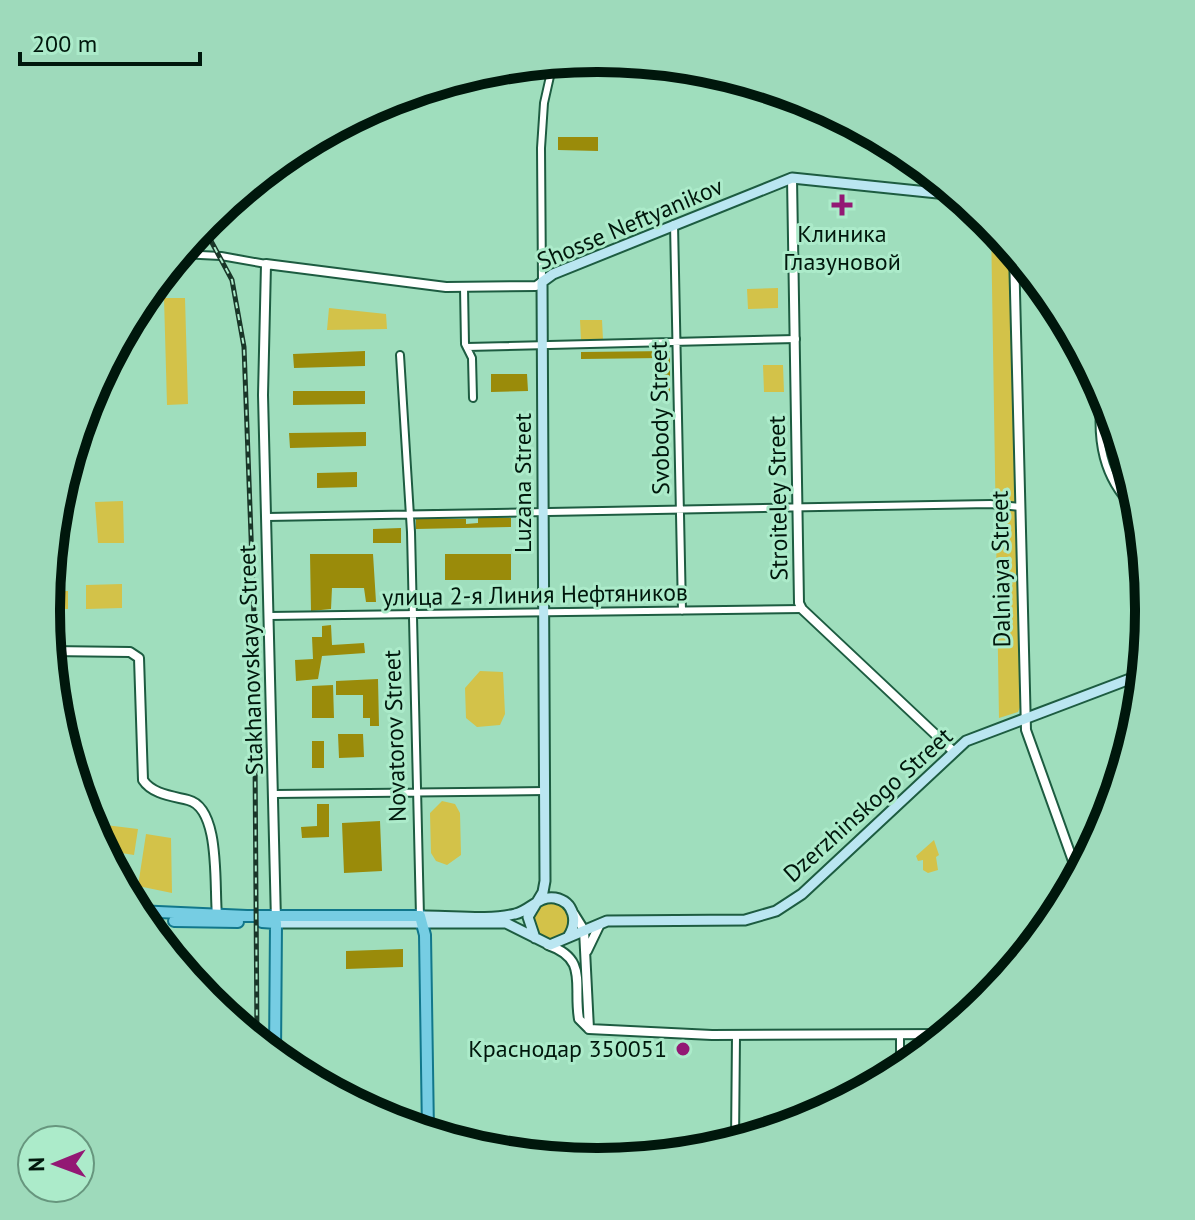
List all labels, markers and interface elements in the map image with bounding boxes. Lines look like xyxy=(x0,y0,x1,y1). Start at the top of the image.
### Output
scale bar xyxy=(20,16,200,66)
text: 200 m xyxy=(32,28,97,59)
street label: Shosse Neftyanikov xyxy=(532,170,728,277)
marker: Клиника Глазуновой xyxy=(831,194,853,216)
place label: Клиника Глазуновой xyxy=(783,218,901,277)
street label: Svobody Street xyxy=(643,341,676,495)
street label: Luzana Street xyxy=(507,413,538,553)
street label: Stroiteley Street xyxy=(761,415,794,581)
street label: Dalniaya Street xyxy=(984,490,1017,648)
street label: Stakhanovskaya Street xyxy=(231,544,270,776)
street label: улица 2-я Линия Нефтяников xyxy=(382,576,688,613)
street label: Novatorov Street xyxy=(376,649,413,823)
street label: Dzerzhinskogo Street xyxy=(777,721,959,889)
place label: Краснодар 350051 xyxy=(468,1033,667,1064)
marker: Краснодар 350051 xyxy=(674,1040,692,1058)
north arrow xyxy=(16,1124,96,1204)
text: N xyxy=(22,1157,50,1172)

